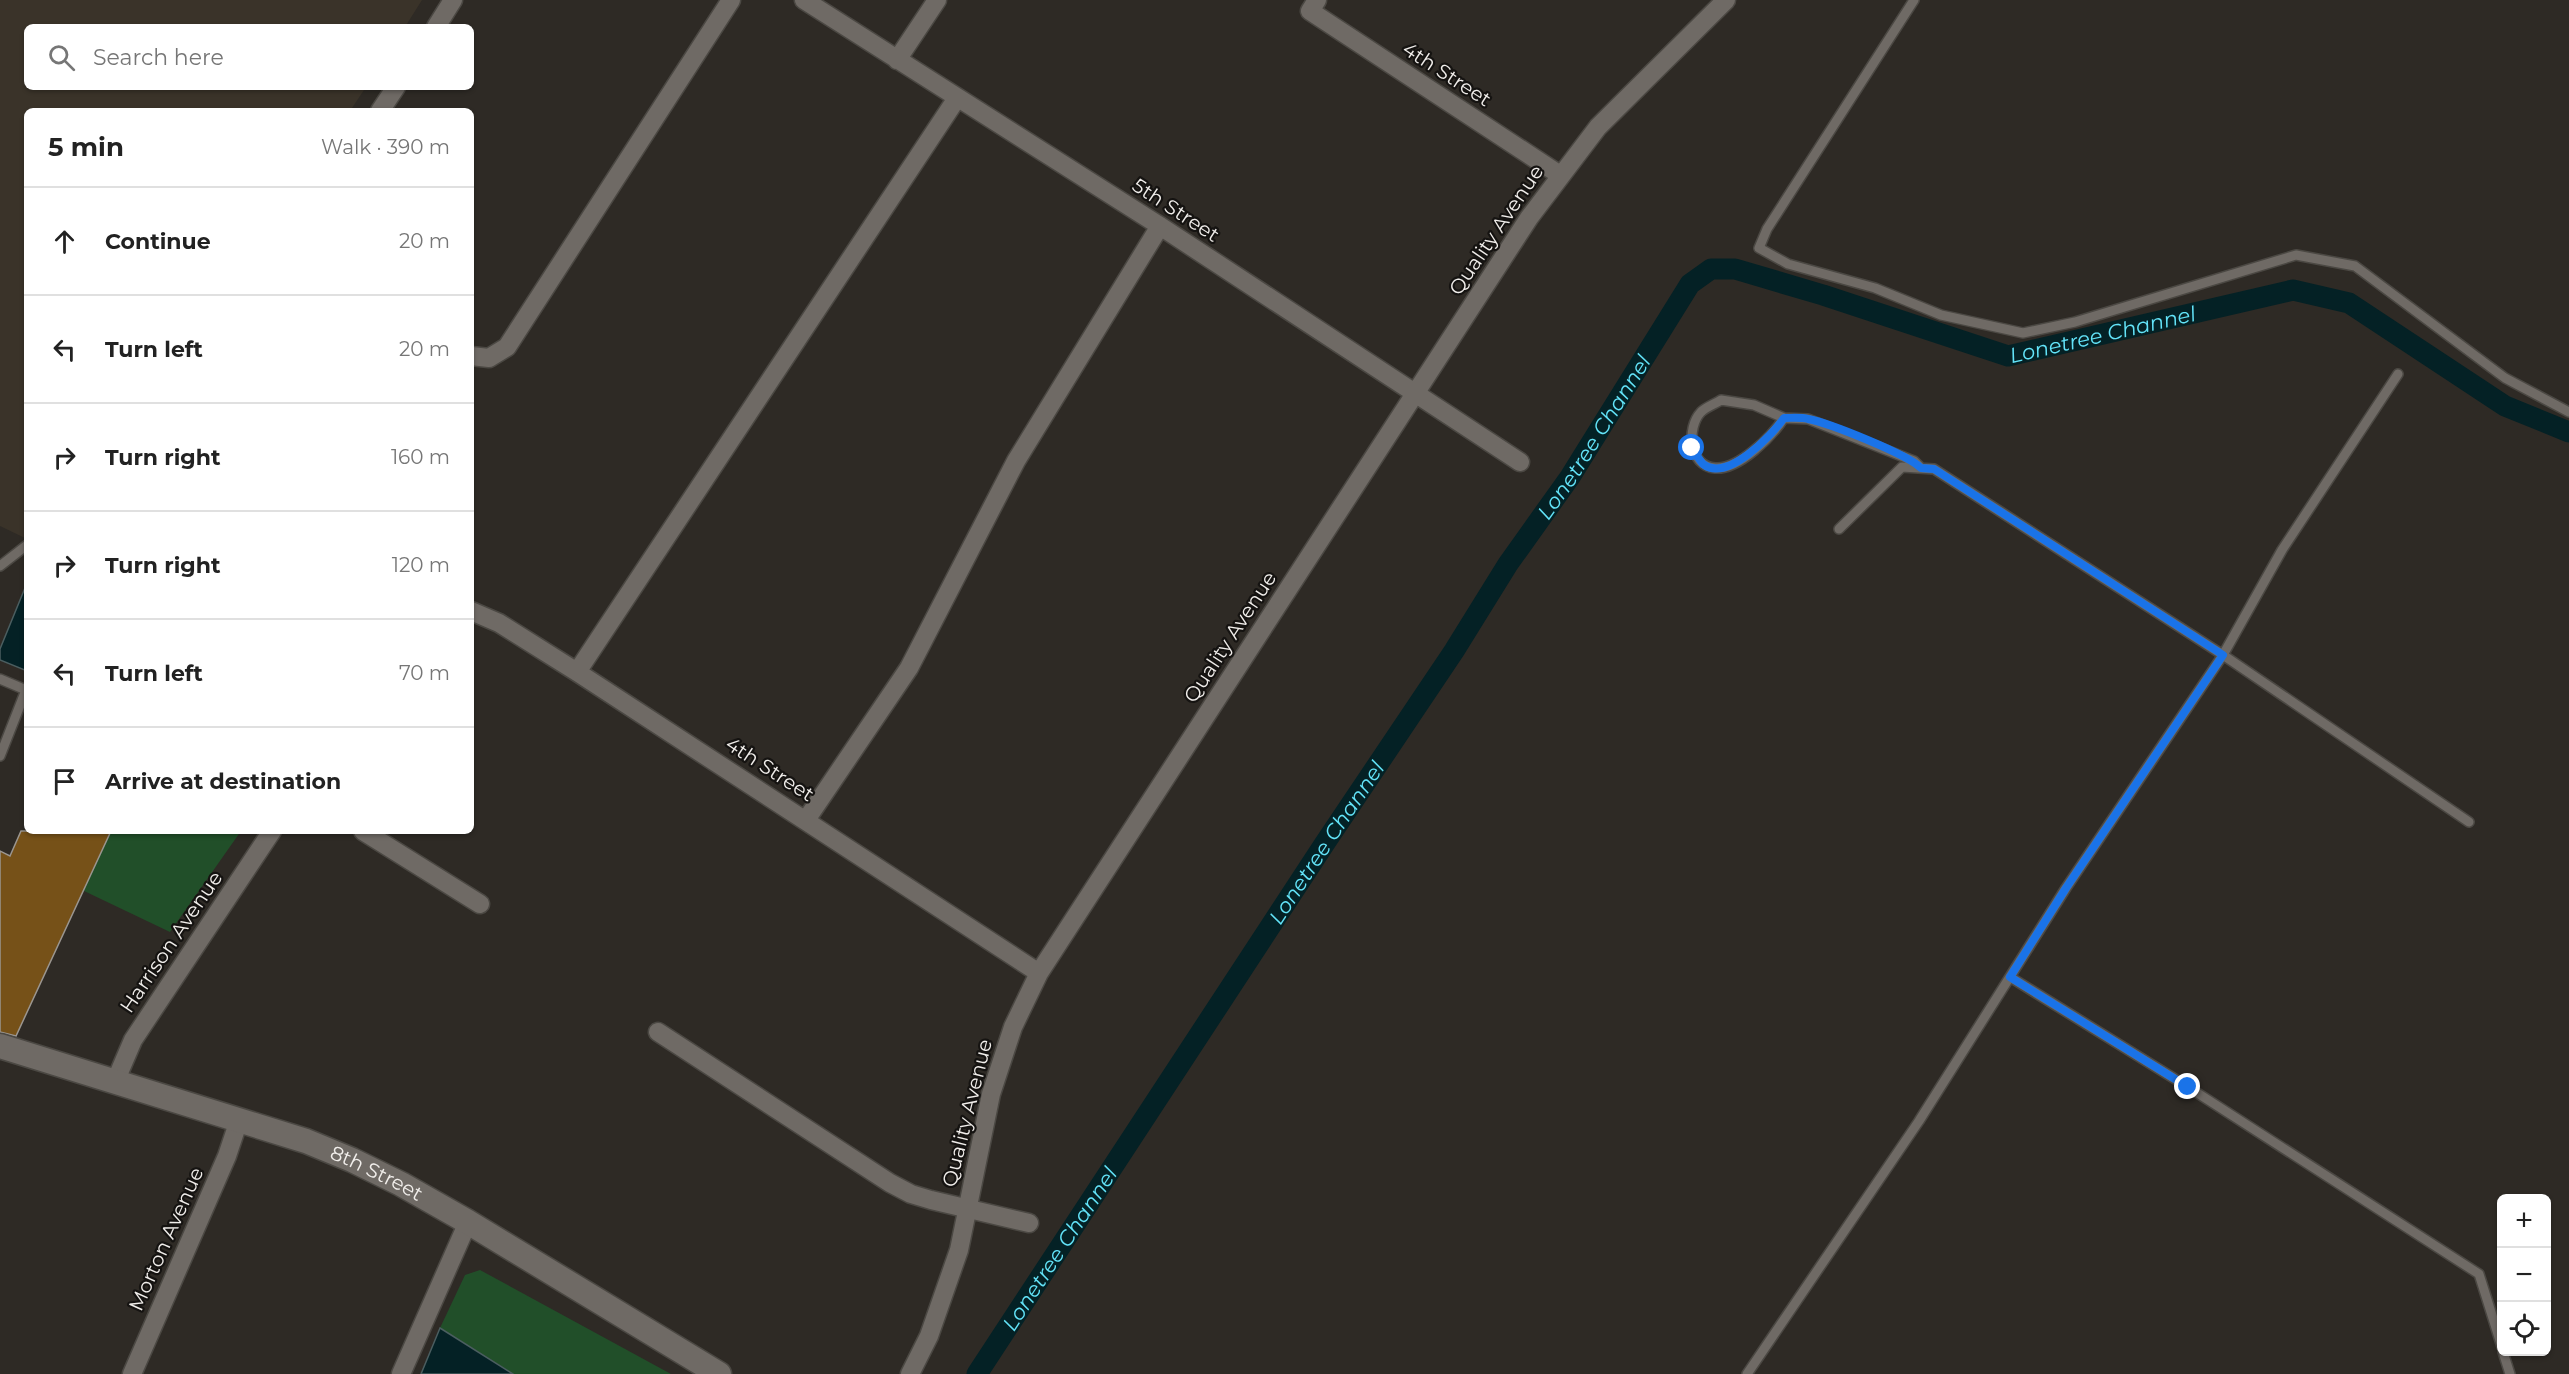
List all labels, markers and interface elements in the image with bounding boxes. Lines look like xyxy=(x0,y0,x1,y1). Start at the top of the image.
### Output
search box xyxy=(24,24,474,90)
street label: 4th Street xyxy=(1398,37,1496,111)
icon: search xyxy=(45,41,78,74)
text: Search here xyxy=(93,44,224,71)
text: 5 min xyxy=(48,131,124,163)
text: Walk · 390 m xyxy=(321,135,450,159)
street label: Quality Avenue xyxy=(1444,160,1548,300)
street label: 5th Street xyxy=(1128,173,1224,247)
icon: ahead xyxy=(48,225,81,258)
text: Continue xyxy=(105,228,211,255)
text: 20 m xyxy=(399,229,450,253)
water label: Lonetree Channel xyxy=(2007,300,2198,368)
icon: left xyxy=(48,333,81,366)
text: Turn left xyxy=(105,336,203,363)
text: 20 m xyxy=(399,337,450,361)
water label: Lonetree Channel xyxy=(1532,350,1656,524)
route start xyxy=(1678,434,1704,460)
icon: right xyxy=(48,441,81,474)
text: Turn right xyxy=(105,444,220,471)
text: 160 m xyxy=(391,445,450,469)
icon: right xyxy=(48,549,81,582)
text: Turn right xyxy=(105,552,220,579)
text: 120 m xyxy=(392,553,450,577)
street label: Quality Avenue xyxy=(1179,567,1281,707)
icon: left xyxy=(48,657,81,690)
text: Turn left xyxy=(105,660,203,687)
text: 70 m xyxy=(399,661,450,685)
street label: 4th Street xyxy=(721,732,819,806)
water label: Lonetree Channel xyxy=(1263,756,1389,928)
icon: arrive xyxy=(48,765,81,798)
text: Arrive at destination xyxy=(105,768,341,795)
street label: Harrison Avenue xyxy=(115,867,227,1017)
street label: Quality Avenue xyxy=(937,1037,997,1189)
route end xyxy=(2174,1073,2200,1099)
street label: 8th Street xyxy=(327,1140,427,1206)
water label: Lonetree Channel xyxy=(997,1162,1122,1335)
street label: Morton Avenue xyxy=(124,1164,208,1314)
map controls xyxy=(2497,1194,2551,1356)
button: + xyxy=(2497,1194,2551,1248)
button: − xyxy=(2497,1248,2551,1302)
button: locate xyxy=(2497,1302,2551,1356)

